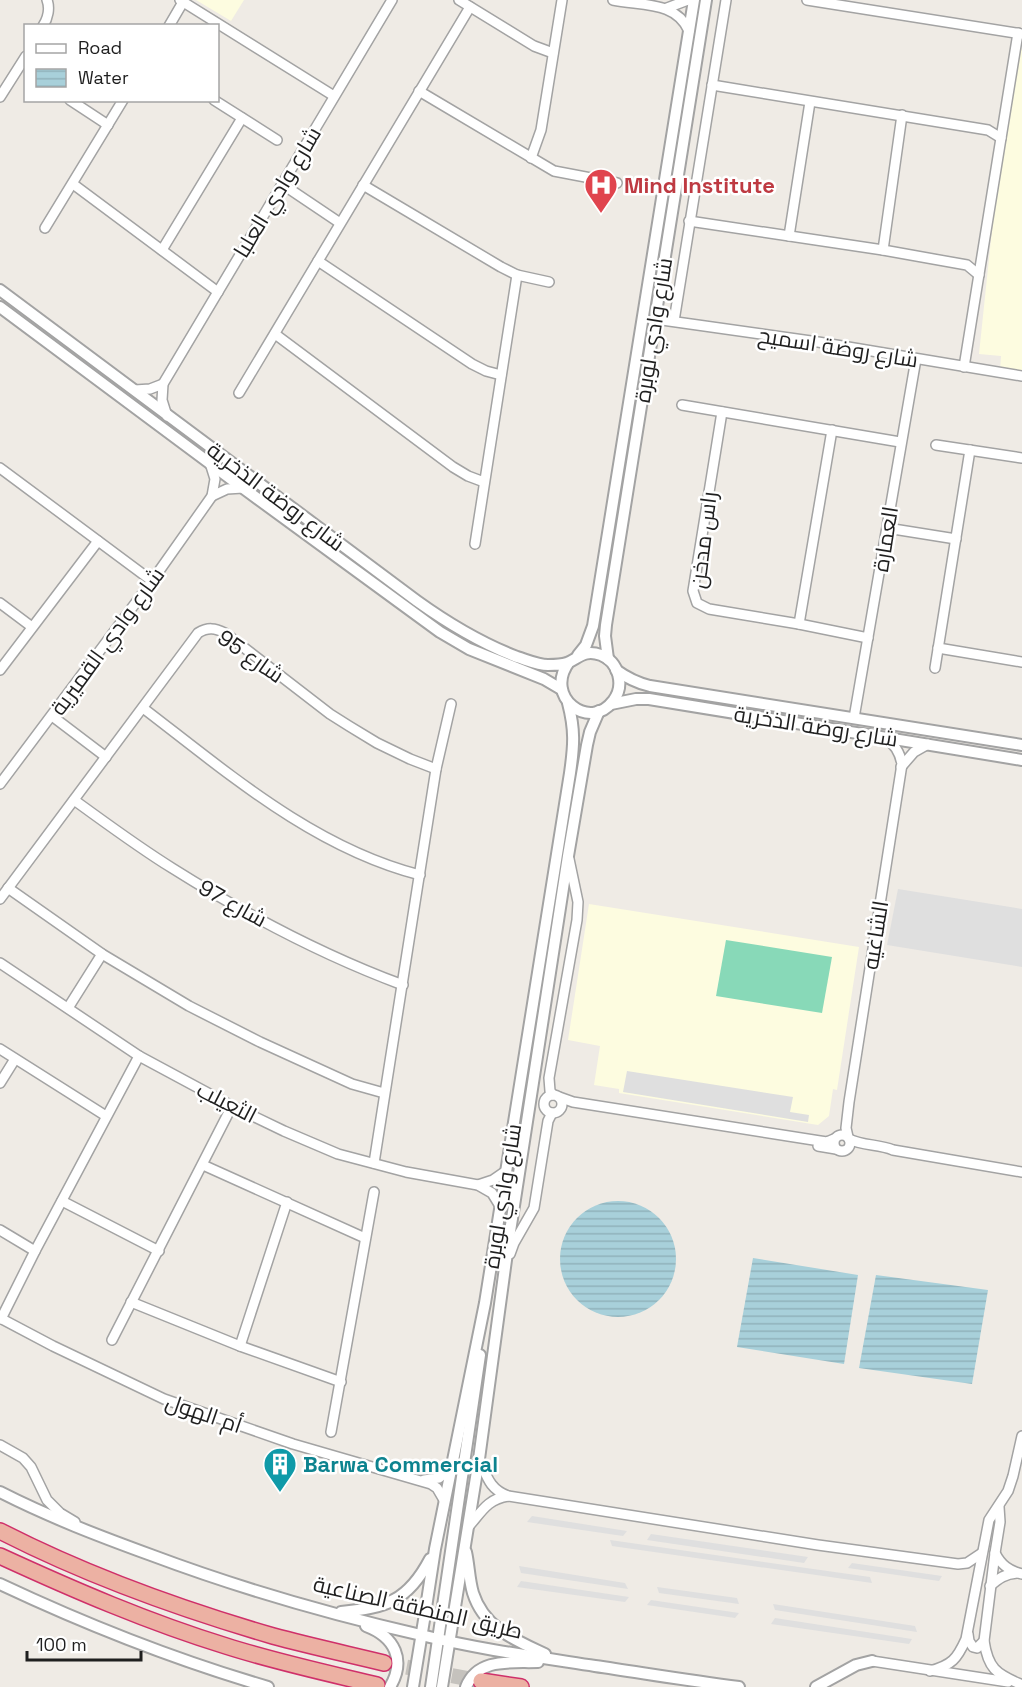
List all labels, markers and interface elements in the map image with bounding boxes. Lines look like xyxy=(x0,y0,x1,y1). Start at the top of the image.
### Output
legend xyxy=(24,24,219,102)
text: Road xyxy=(78,36,122,59)
text: Water xyxy=(78,66,129,89)
street label: شارع وادي العلبا xyxy=(227,121,330,264)
hospital icon: Mind Institute xyxy=(583,167,619,214)
place label: Mind Institute xyxy=(624,171,775,199)
street label: شارع وادي لوبرة xyxy=(628,256,681,405)
street label: شارع روضة اسميح xyxy=(756,321,920,374)
street label: شارع روضة الذخرية xyxy=(201,435,350,558)
street label: راس مدخن xyxy=(683,490,723,590)
street label: العمارة xyxy=(866,504,904,574)
street label: شارع وادي القميرية xyxy=(44,561,173,722)
street label: شارع 95 xyxy=(212,623,290,690)
street label: شارع روضة الذخرية xyxy=(732,699,900,754)
street label: شارع 97 xyxy=(193,873,272,934)
street label: الشاغيه xyxy=(856,898,894,972)
street label: الثعيلب xyxy=(192,1075,262,1129)
street label: شارع وادي لوبرة xyxy=(477,1122,530,1271)
street label: أم الهول xyxy=(161,1387,246,1441)
building icon: Barwa Commercial xyxy=(262,1446,298,1493)
place label: Barwa Commercial xyxy=(303,1450,498,1478)
street label: طريق المنطقة الصناعية xyxy=(311,1569,525,1645)
scale bar xyxy=(27,1624,141,1662)
text: 100 m xyxy=(36,1633,87,1656)

